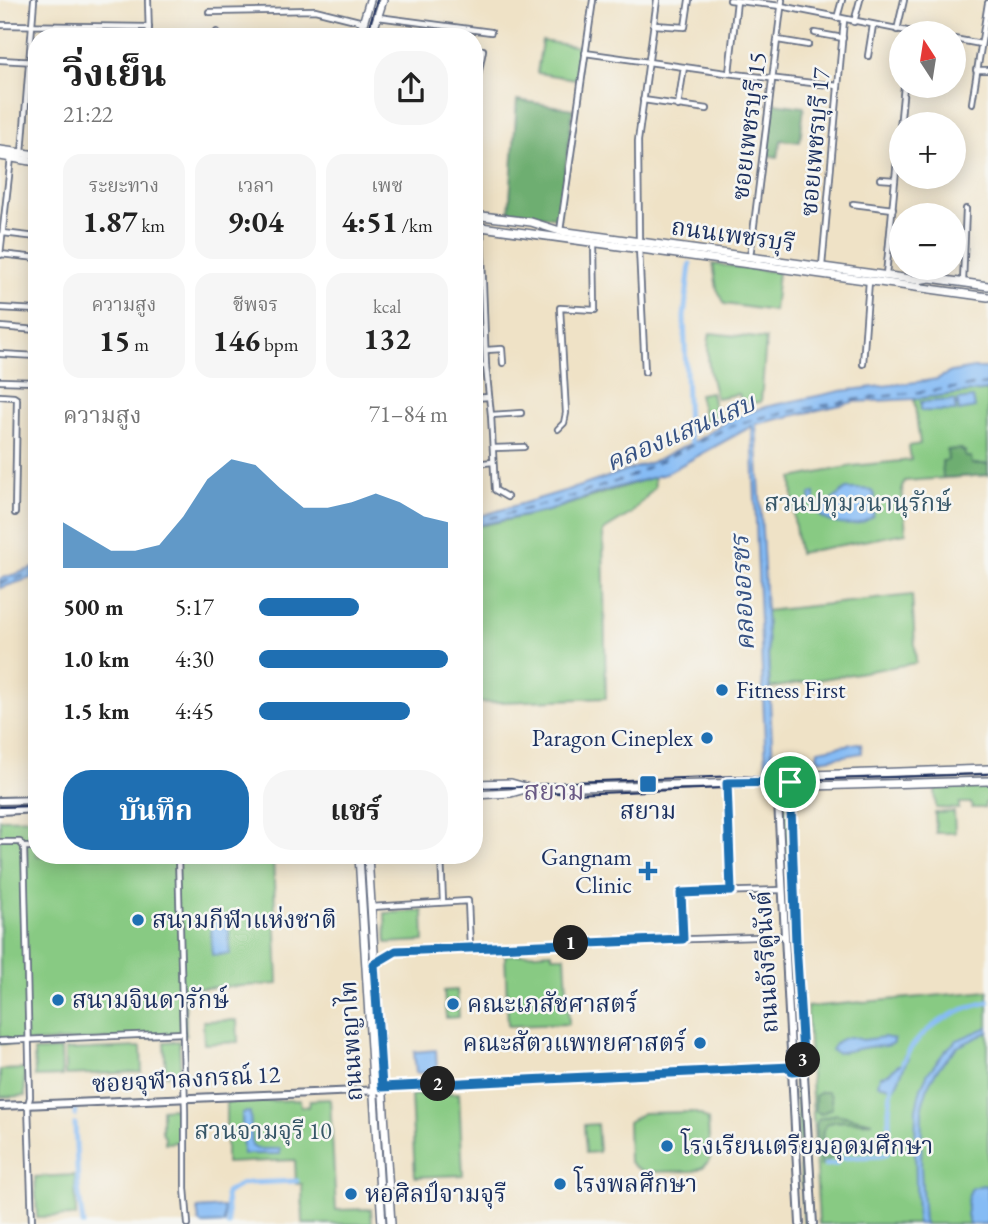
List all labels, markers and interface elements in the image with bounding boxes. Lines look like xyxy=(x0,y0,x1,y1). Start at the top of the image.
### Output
north arrow xyxy=(889,21,966,98)
map controls xyxy=(889,21,966,280)
text: วิ่งเย็น xyxy=(63,48,167,97)
street label: ซอยเพชรบุรี 15 xyxy=(724,50,773,202)
button: share xyxy=(374,51,448,125)
street label: ซอยเพชรบุรี 17 xyxy=(793,66,836,218)
text: 21:22 xyxy=(63,99,113,129)
button: + xyxy=(889,112,966,189)
text: ระยะทาง xyxy=(89,173,159,198)
text: เวลา xyxy=(237,173,274,198)
text: เพซ xyxy=(371,173,403,198)
text: 1.87 xyxy=(83,202,138,241)
text: 9:04 xyxy=(227,202,284,241)
text: 4:51 xyxy=(342,202,398,241)
button: − xyxy=(889,203,966,280)
street label: ถนนเพชรบุรี xyxy=(669,210,797,259)
text: km xyxy=(138,213,165,238)
text: /km xyxy=(398,213,433,238)
text: ความสูง xyxy=(91,292,156,317)
text: ชีพจร xyxy=(233,292,278,317)
text: kcal xyxy=(373,294,401,319)
text: 132 xyxy=(363,319,411,358)
text: 15 xyxy=(99,321,130,360)
text: 146 xyxy=(213,321,260,360)
text: m xyxy=(130,332,149,357)
text: bpm xyxy=(260,332,298,357)
water label: คลองแสนแสบ xyxy=(600,385,762,479)
text: 71–84 m xyxy=(369,399,448,429)
text: ความสูง xyxy=(63,400,141,430)
park label: สวนปทุมวนานุรักษ์ xyxy=(764,487,952,518)
water label: คลองอรชร xyxy=(722,531,762,652)
text: 500 m xyxy=(63,592,124,622)
text: 5:17 xyxy=(175,592,214,622)
text: 1.0 km xyxy=(63,644,130,674)
text: 4:30 xyxy=(175,644,214,674)
place label: Fitness First xyxy=(736,674,846,705)
marker: Fitness First xyxy=(714,682,730,698)
text: 1.5 km xyxy=(63,696,130,726)
text: 4:45 xyxy=(175,696,214,726)
place label: Paragon Cineplex xyxy=(532,722,694,753)
marker: Paragon Cineplex xyxy=(699,730,715,746)
pin xyxy=(760,752,820,812)
icon: arrive xyxy=(771,763,809,801)
button: บันทึก xyxy=(63,770,249,850)
button: แชร์ xyxy=(263,770,448,850)
district label: สยาม xyxy=(523,774,585,808)
marker: สยาม xyxy=(638,774,658,794)
place label: สยาม xyxy=(620,795,676,826)
place label: Gangnam Clinic xyxy=(541,841,632,900)
marker: Gangnam Clinic xyxy=(638,861,658,881)
street label: ถนนอังรีดูนังต์ xyxy=(746,890,785,1034)
place label: สนามกีฬาแห่งชาติ xyxy=(152,904,337,935)
marker: สนามกีฬาแห่งชาติ xyxy=(130,912,146,928)
pin: 1 xyxy=(554,926,588,960)
text: 1 xyxy=(565,930,576,955)
street label: ถนนพญาไท xyxy=(330,980,369,1102)
place label: สนามจินดารักษ์ xyxy=(72,984,229,1015)
place label: คณะเภสัชศาสตร์ xyxy=(467,988,638,1019)
marker: สนามจินดารักษ์ xyxy=(50,992,66,1008)
marker: คณะเภสัชศาสตร์ xyxy=(445,996,461,1012)
place label: คณะสัตวแพทยศาสตร์ xyxy=(462,1027,686,1058)
marker: คณะสัตวแพทยศาสตร์ xyxy=(692,1035,708,1051)
pin: 3 xyxy=(786,1042,820,1078)
text: 3 xyxy=(797,1047,808,1072)
street label: ซอยจุฬาลงกรณ์ 12 xyxy=(91,1058,281,1099)
pin: 2 xyxy=(420,1066,456,1102)
text: 2 xyxy=(432,1071,443,1096)
park label: สวนจามจุรี 10 xyxy=(194,1115,332,1146)
place label: โรงเรียนเตรียมอุดมศึกษา xyxy=(680,1128,933,1161)
marker: โรงเรียนเตรียมอุดมศึกษา xyxy=(659,1138,675,1154)
place label: โรงพลศึกษา xyxy=(573,1166,697,1199)
marker: โรงพลศึกษา xyxy=(552,1176,568,1192)
place label: หอศิลป์จามจุรี xyxy=(365,1178,506,1209)
marker: หอศิลป์จามจุรี xyxy=(343,1186,359,1202)

